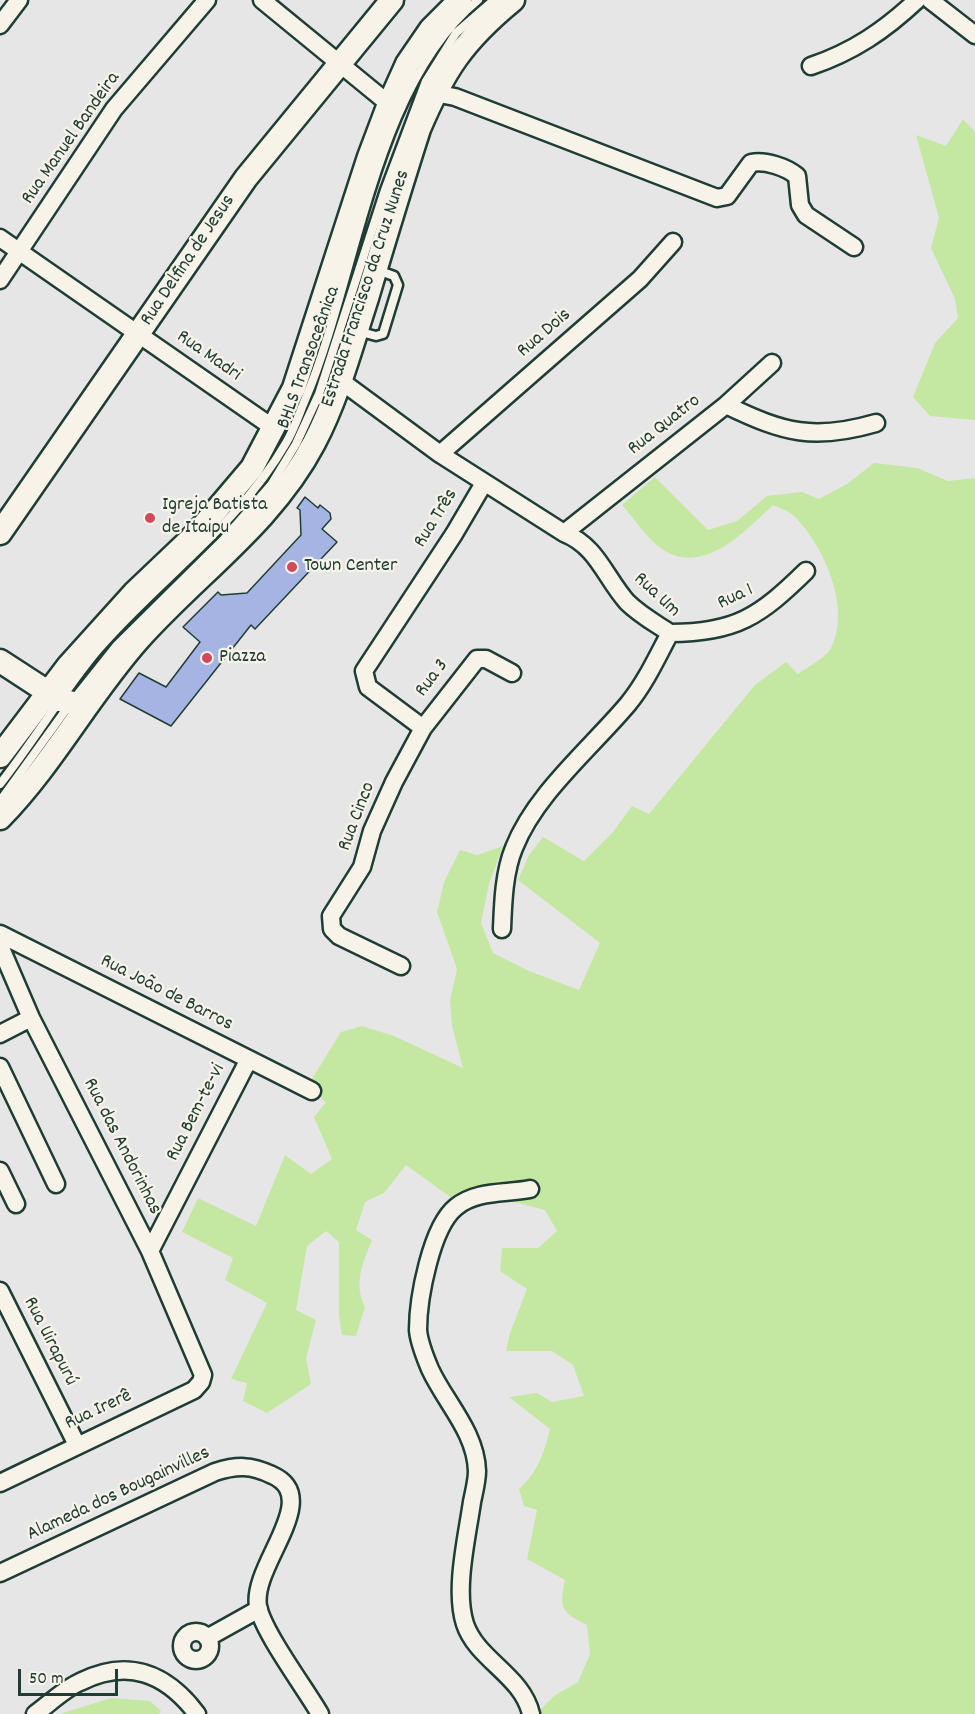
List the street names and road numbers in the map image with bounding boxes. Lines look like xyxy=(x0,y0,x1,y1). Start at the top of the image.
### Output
street label: Rua Manuel Bandeira xyxy=(17,68,127,210)
street label: Estrada Francisco da Cruz Nunes xyxy=(317,167,417,411)
street label: Rua Delfina de Jesus xyxy=(136,191,242,331)
street label: BHLS Transoceânica xyxy=(273,284,347,432)
street label: Rua Dois xyxy=(513,304,577,364)
street label: Rua Madri xyxy=(171,326,245,388)
street label: Rua Quatro xyxy=(624,390,706,462)
street label: Rua Três xyxy=(410,485,464,553)
street label: Rua Um xyxy=(627,568,685,624)
street label: Rua 1 xyxy=(714,579,758,617)
street label: Rua 3 xyxy=(411,655,455,703)
street label: Rua Cinco xyxy=(334,779,382,855)
street label: Rua João de Barros xyxy=(96,950,236,1038)
street label: Rua Bem-te-vi xyxy=(162,1060,232,1166)
street label: Rua das Andorinhas xyxy=(76,1075,166,1219)
street label: Rua Uirapurú xyxy=(16,1294,82,1390)
street label: Rua Irerê xyxy=(62,1385,136,1437)
street label: Alameda dos Bougainvilles xyxy=(24,1442,214,1548)

